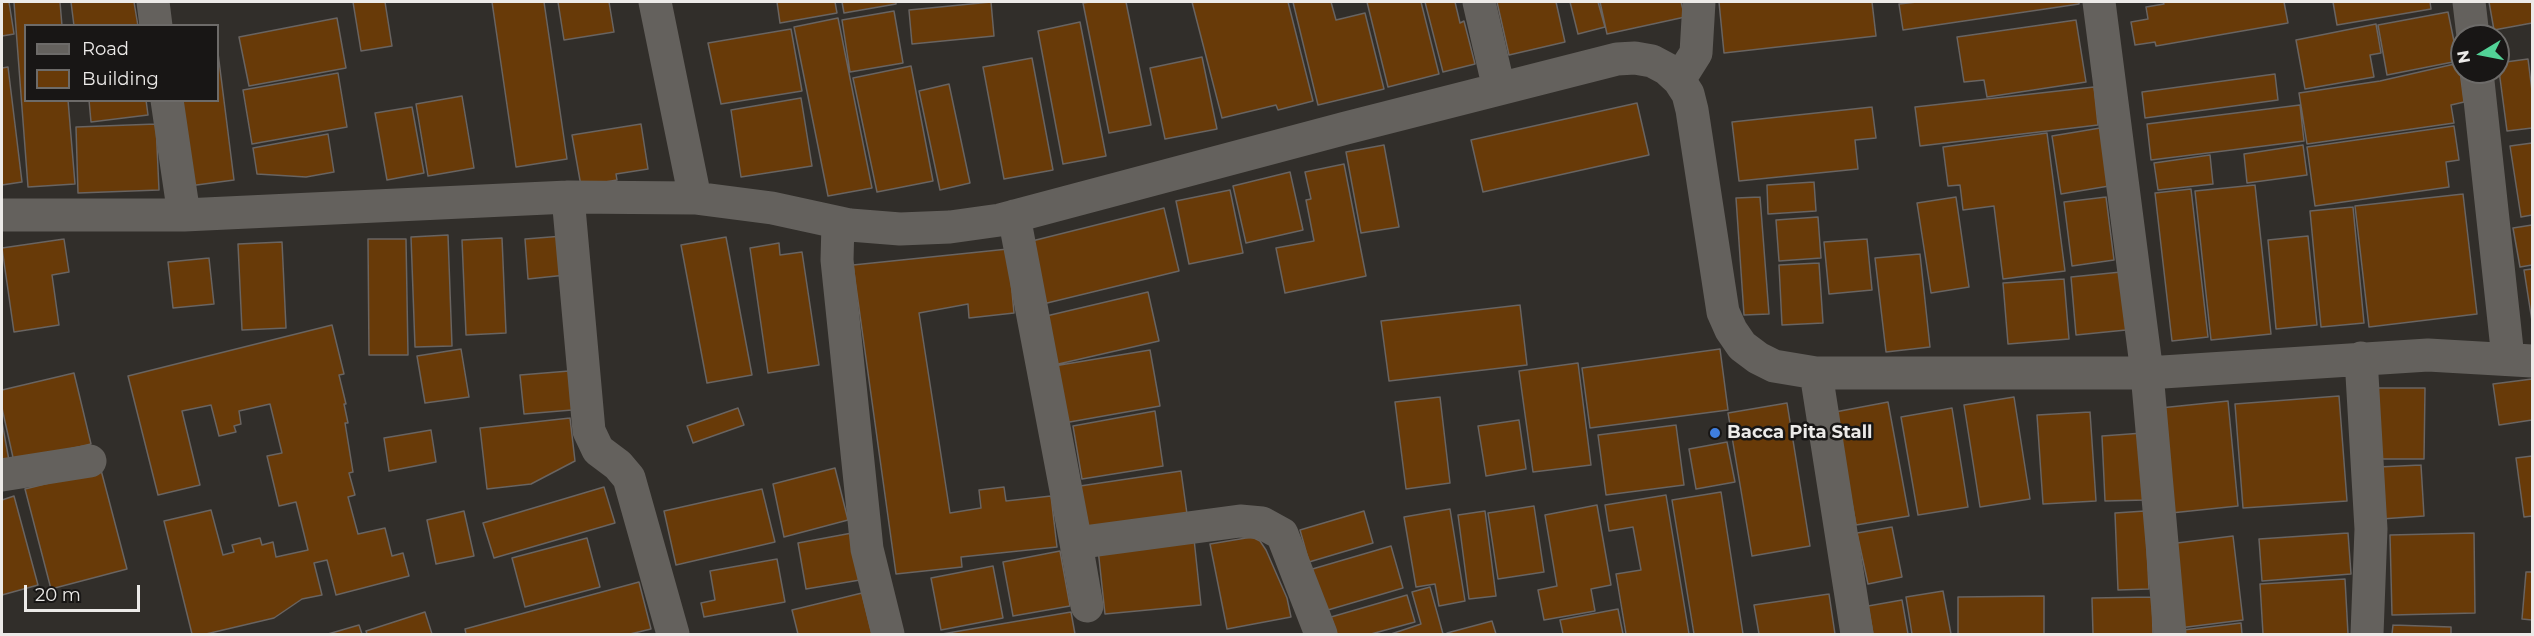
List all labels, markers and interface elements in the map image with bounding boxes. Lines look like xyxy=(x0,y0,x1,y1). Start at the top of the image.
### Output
legend xyxy=(24,24,219,102)
north arrow xyxy=(2450,24,2510,84)
text: Road xyxy=(82,38,129,60)
text: N xyxy=(2453,49,2474,65)
text: Building xyxy=(82,68,159,90)
place label: Bacca Pita Stall xyxy=(1727,422,1873,444)
marker: Bacca Pita Stall xyxy=(1708,426,1722,440)
scale bar xyxy=(27,573,142,611)
text: 20 m xyxy=(35,584,81,606)

